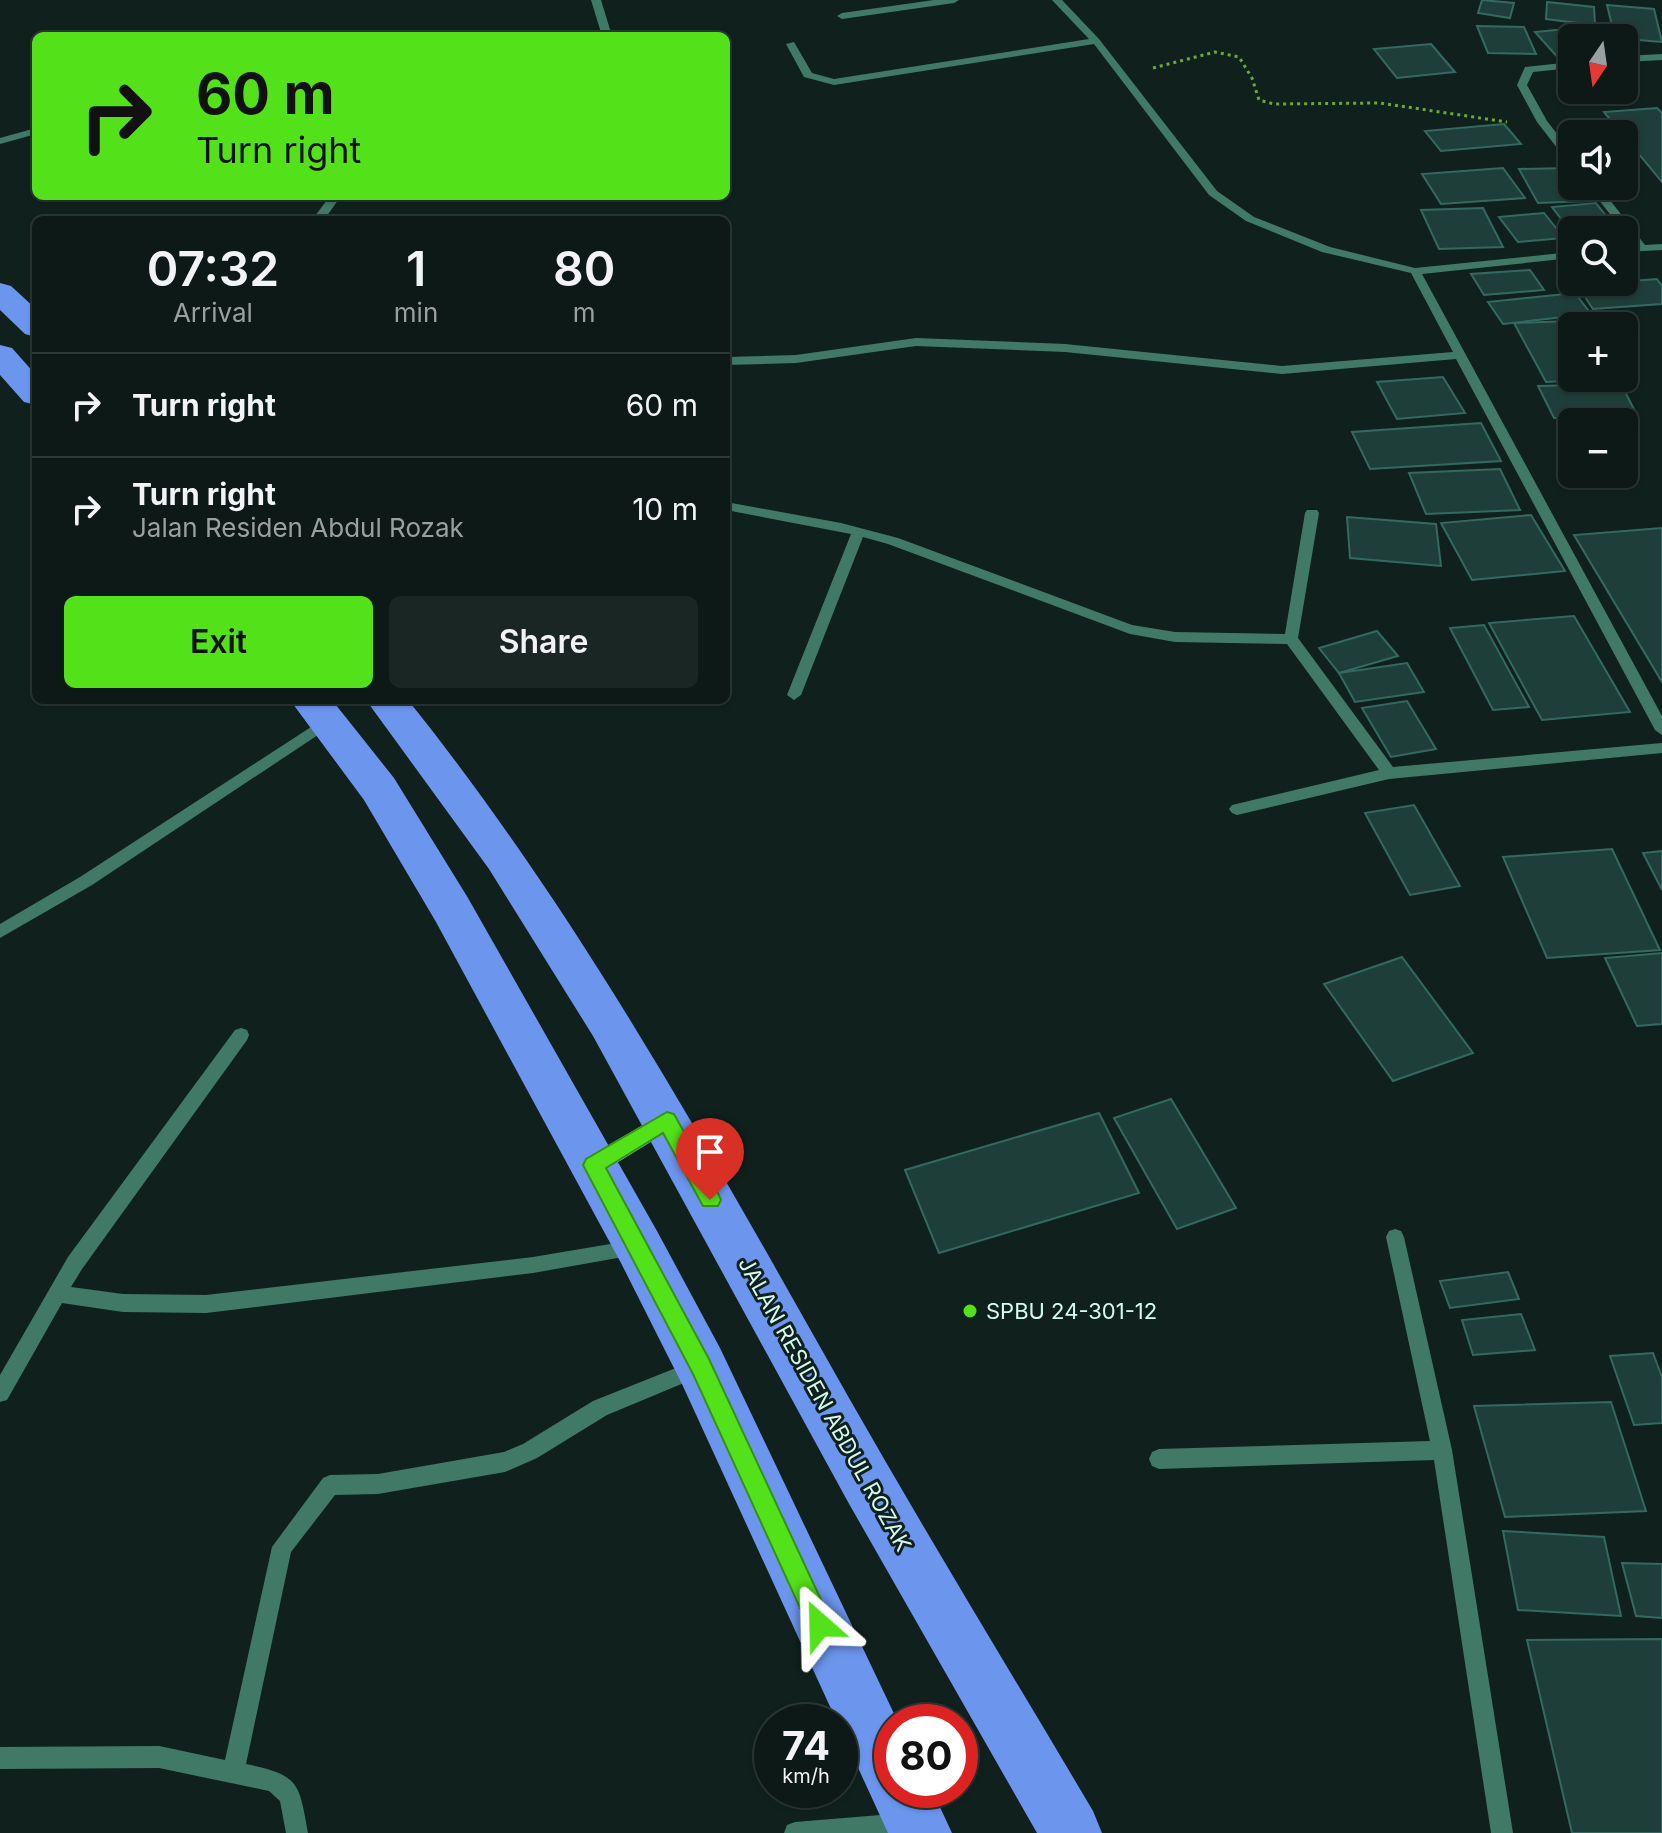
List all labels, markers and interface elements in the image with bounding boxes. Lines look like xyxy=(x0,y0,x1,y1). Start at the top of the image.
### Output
north arrow xyxy=(1558,24,1638,104)
map controls xyxy=(1558,24,1638,488)
text: 60 m xyxy=(196,60,335,128)
icon: right xyxy=(64,64,168,168)
button: sound xyxy=(1558,120,1638,200)
text: Turn right xyxy=(196,128,361,172)
button: search xyxy=(1558,216,1638,296)
text: 07:32 xyxy=(147,239,279,298)
text: 1 xyxy=(406,239,426,298)
text: 80 xyxy=(553,239,615,298)
text: Arrival xyxy=(173,297,253,328)
text: min xyxy=(394,297,438,328)
text: m xyxy=(573,297,596,328)
button: + xyxy=(1558,312,1638,392)
icon: right xyxy=(64,383,108,427)
text: Turn right xyxy=(132,387,276,423)
text: 60 m xyxy=(626,387,698,423)
button: − xyxy=(1558,408,1638,488)
text: Turn right xyxy=(132,476,276,512)
icon: right xyxy=(64,487,108,531)
text: 10 m xyxy=(632,491,698,527)
text: Jalan Residen Abdul Rozak xyxy=(132,512,464,543)
button: Exit xyxy=(64,596,373,688)
button: Share xyxy=(389,596,698,688)
pin xyxy=(676,1118,744,1200)
icon: arrive xyxy=(688,1130,732,1174)
street label: JALAN RESIDEN ABDUL ROZAK xyxy=(733,1252,917,1556)
place label: SPBU 24-301-12 xyxy=(986,1298,1157,1324)
marker: SPBU 24-301-12 xyxy=(961,1302,979,1320)
position arrow xyxy=(778,1583,862,1667)
speed limit sign: 80 xyxy=(874,1704,978,1808)
text: 74 xyxy=(782,1721,830,1770)
text: km/h xyxy=(782,1764,830,1788)

